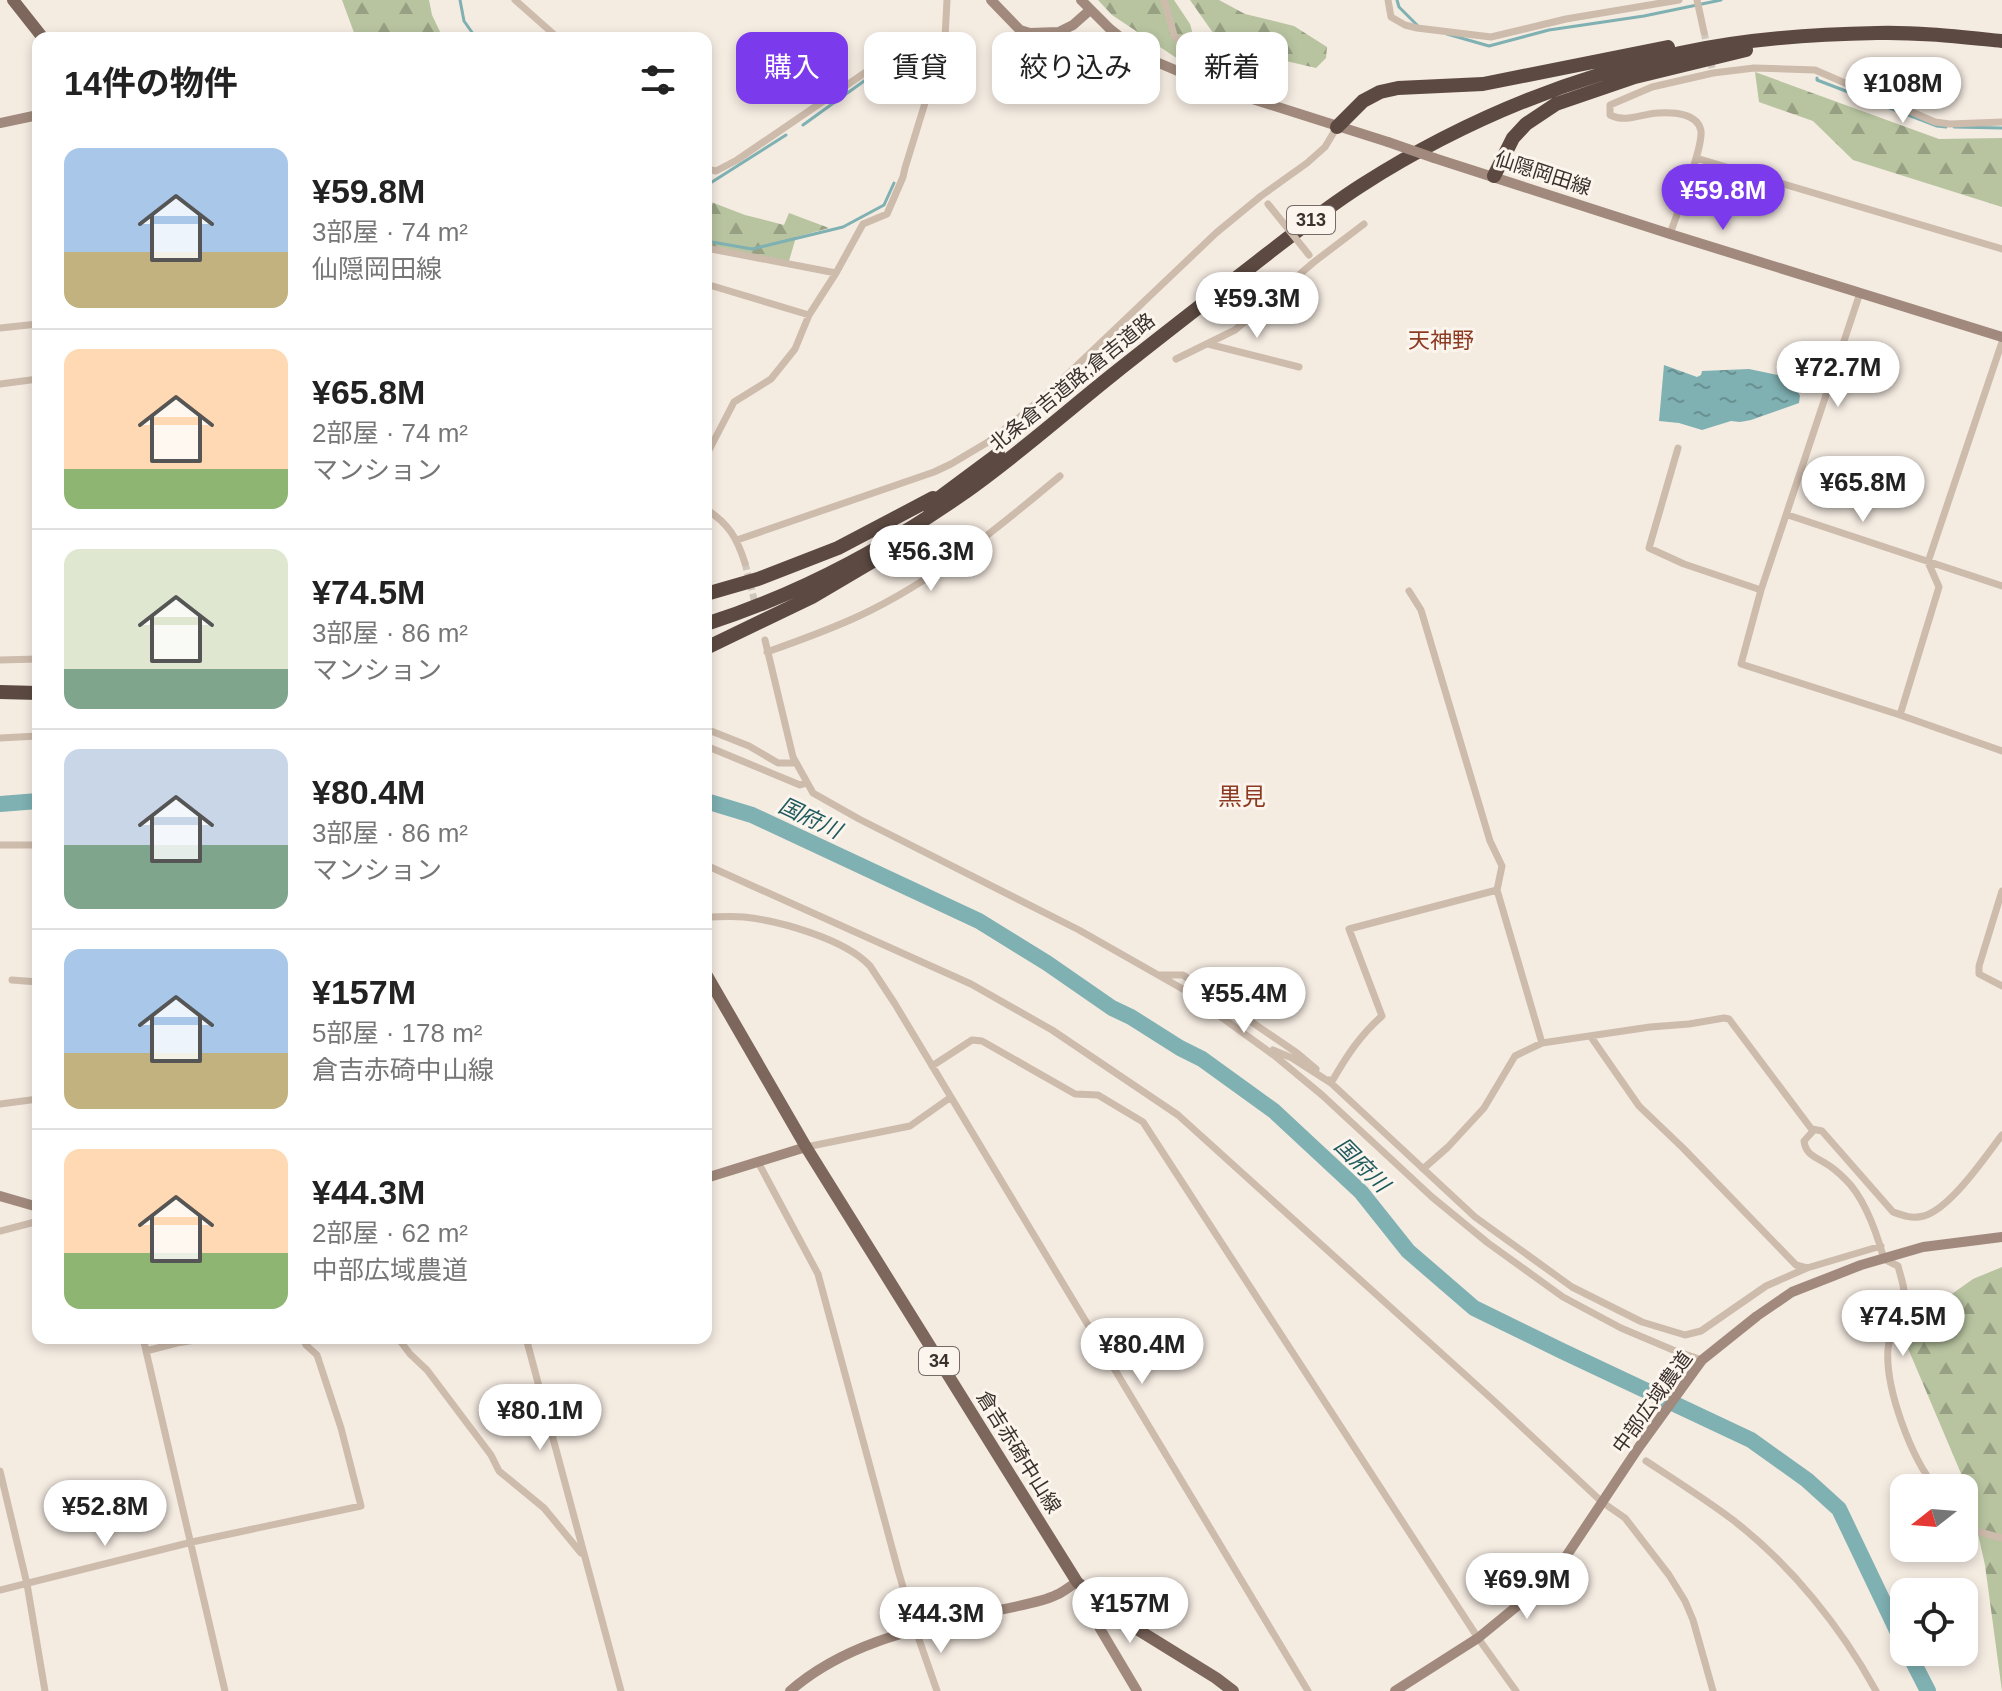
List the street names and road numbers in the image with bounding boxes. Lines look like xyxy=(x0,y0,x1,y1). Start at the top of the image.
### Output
street label: 仙隠岡田線 xyxy=(1492,147,1594,199)
road number: 313 xyxy=(1287,206,1335,234)
street label: 北条倉吉道路;倉吉道路 xyxy=(985,309,1159,455)
road number: 34 xyxy=(919,1347,959,1375)
street label: 中部広域農道 xyxy=(1608,1347,1696,1457)
street label: 倉吉赤碕中山線 xyxy=(973,1387,1065,1517)

